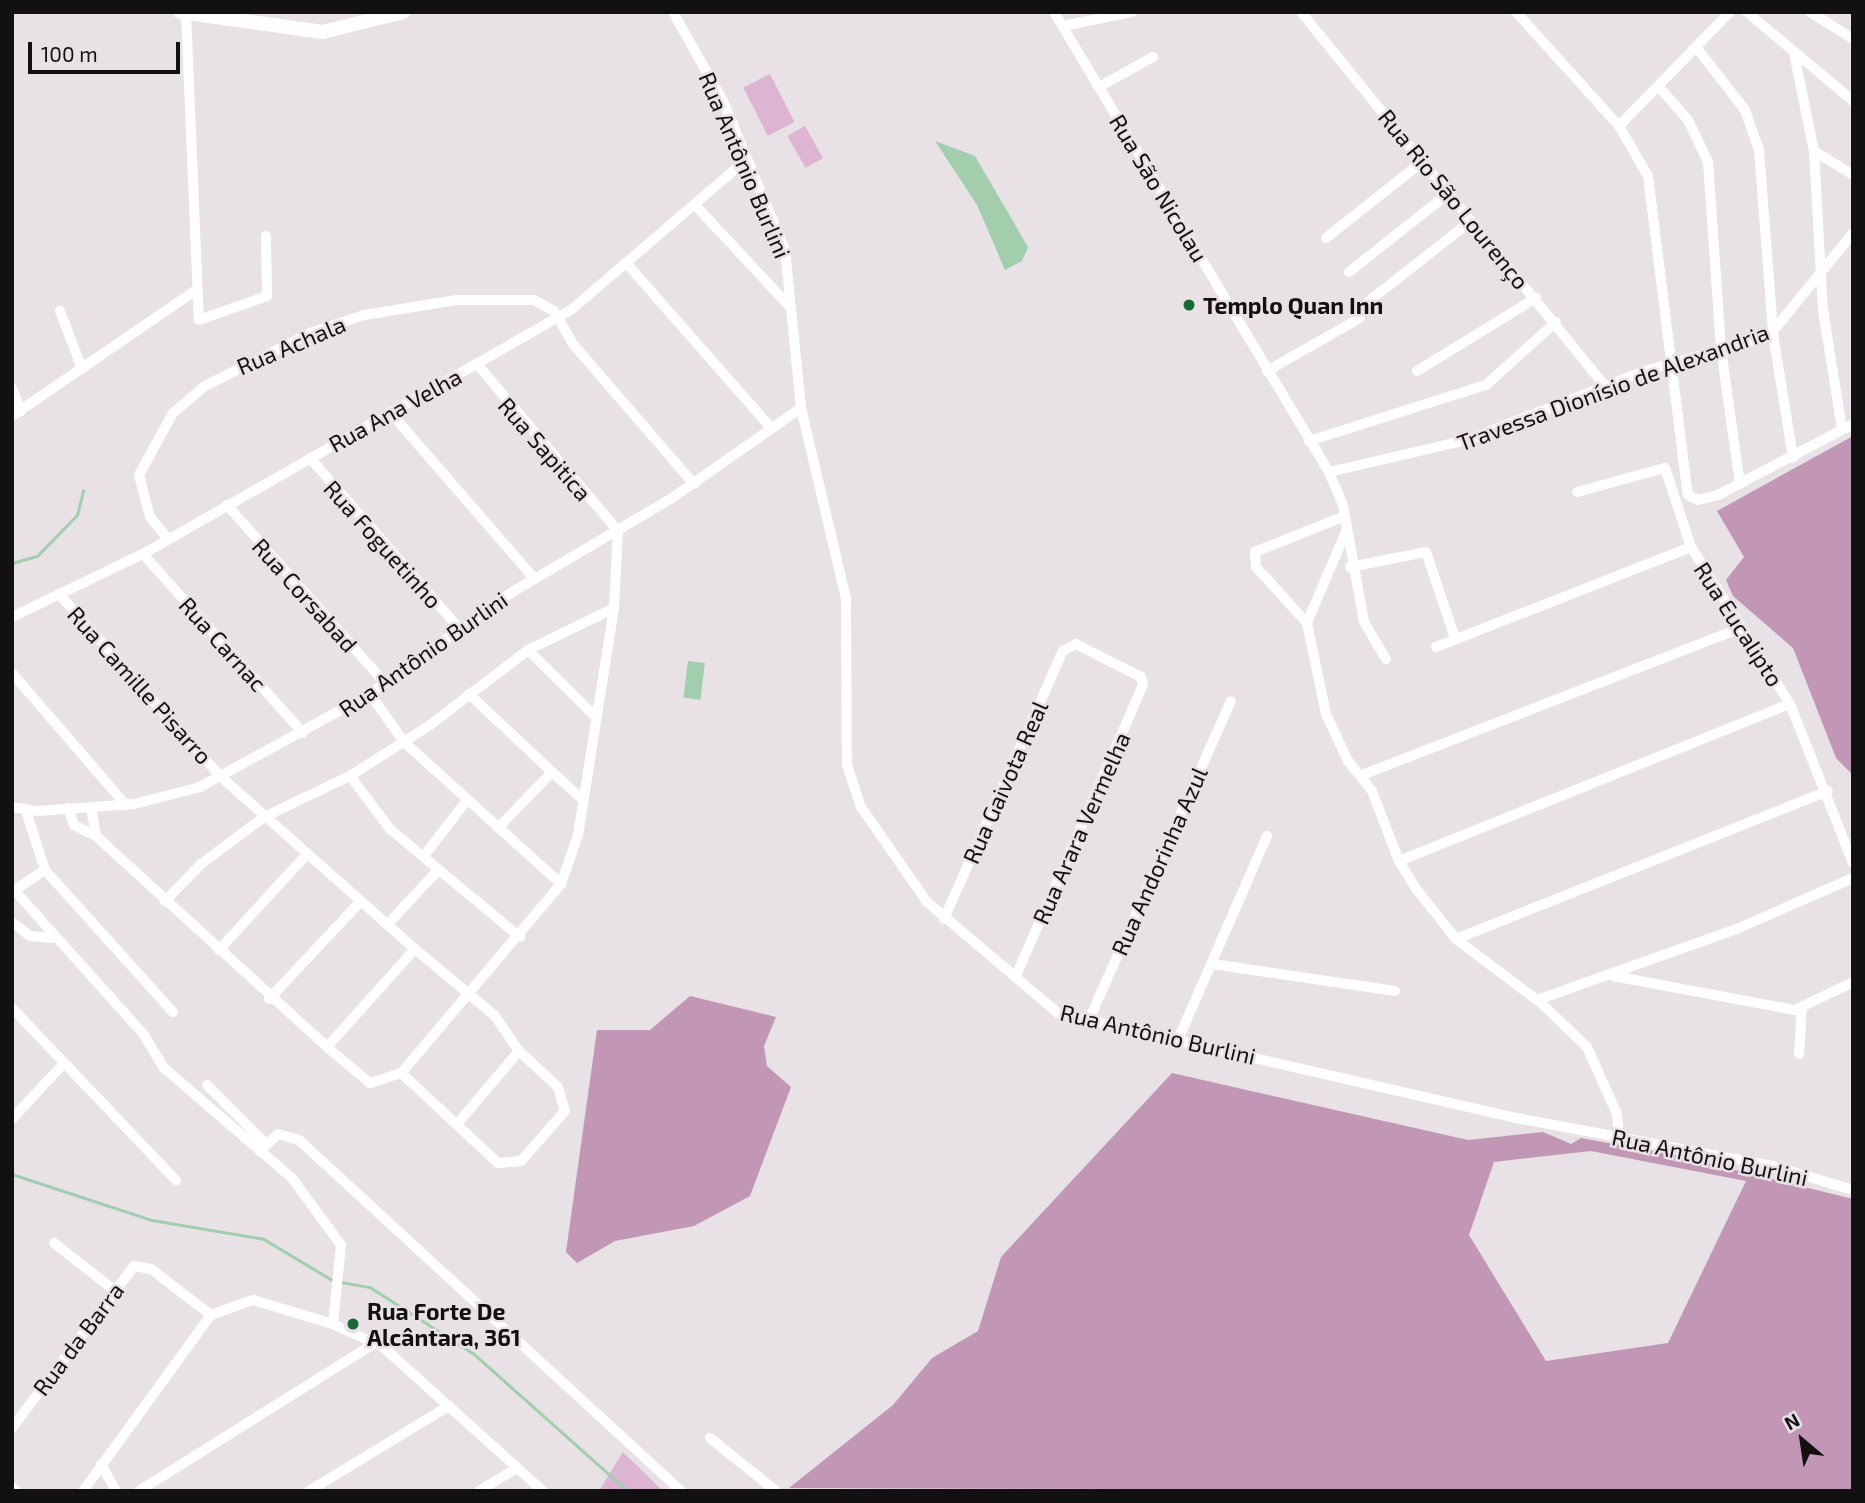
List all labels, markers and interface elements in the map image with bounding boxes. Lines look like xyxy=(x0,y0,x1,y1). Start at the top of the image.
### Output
scale bar xyxy=(32,28,184,72)
text: 100 m xyxy=(41,41,98,66)
street label: Rua Antônio Burlini xyxy=(693,68,797,262)
street label: Rua Rio São Lourenço xyxy=(1373,103,1535,295)
street label: Rua São Nicolau xyxy=(1104,109,1214,267)
place label: Templo Quan Inn xyxy=(1203,291,1383,319)
marker: Templo Quan Inn xyxy=(1181,297,1197,313)
street label: Rua Achala xyxy=(232,310,350,380)
street label: Travessa Dionísio de Alexandria xyxy=(1453,318,1773,456)
street label: Rua Ana Velha xyxy=(323,362,467,458)
street label: Rua Sapitica xyxy=(493,392,597,506)
street label: Rua Foguetinho xyxy=(318,474,448,614)
street label: Rua Corsabad xyxy=(247,532,363,658)
street label: Rua Eucalipto xyxy=(1689,557,1789,691)
street label: Rua Antônio Burlini xyxy=(333,585,513,723)
street label: Rua Carnac xyxy=(174,591,272,697)
street label: Rua Camille Pisarro xyxy=(62,600,218,770)
street label: Rua Gaivota Real xyxy=(957,696,1053,868)
street label: Rua Arara Vermelha xyxy=(1026,727,1136,929)
street label: Rua Andorinha Azul xyxy=(1105,762,1213,960)
street label: Rua Antônio Burlini xyxy=(1057,998,1259,1070)
street label: Rua Antônio Burlini xyxy=(1609,1123,1811,1191)
street label: Rua da Barra xyxy=(27,1277,129,1401)
place label: Rua Forte De Alcântara, 361 xyxy=(367,1297,521,1351)
marker: Rua Forte De Alcântara, 361 xyxy=(345,1316,361,1332)
north arrow xyxy=(1767,1405,1837,1475)
text: N xyxy=(1780,1408,1803,1435)

